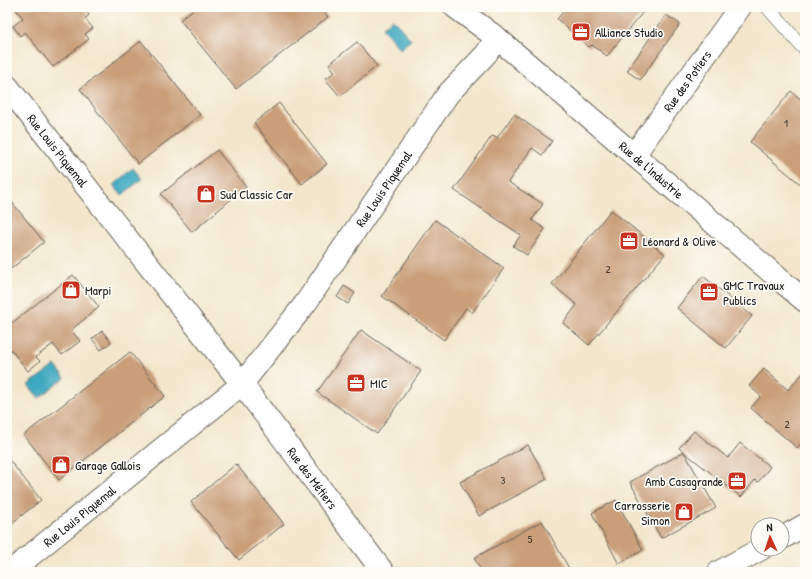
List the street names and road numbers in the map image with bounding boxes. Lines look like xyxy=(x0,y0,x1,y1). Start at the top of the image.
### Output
street label: Rue des Potiers xyxy=(659,47,715,115)
street label: Rue Louis Piquemal xyxy=(23,110,93,191)
street label: Rue de l'Industrie xyxy=(615,137,688,203)
street label: Rue Louis Piquemal xyxy=(351,147,416,230)
street label: Rue des Métiers xyxy=(283,443,342,513)
street label: Rue Louis Piquemal xyxy=(39,481,120,551)

